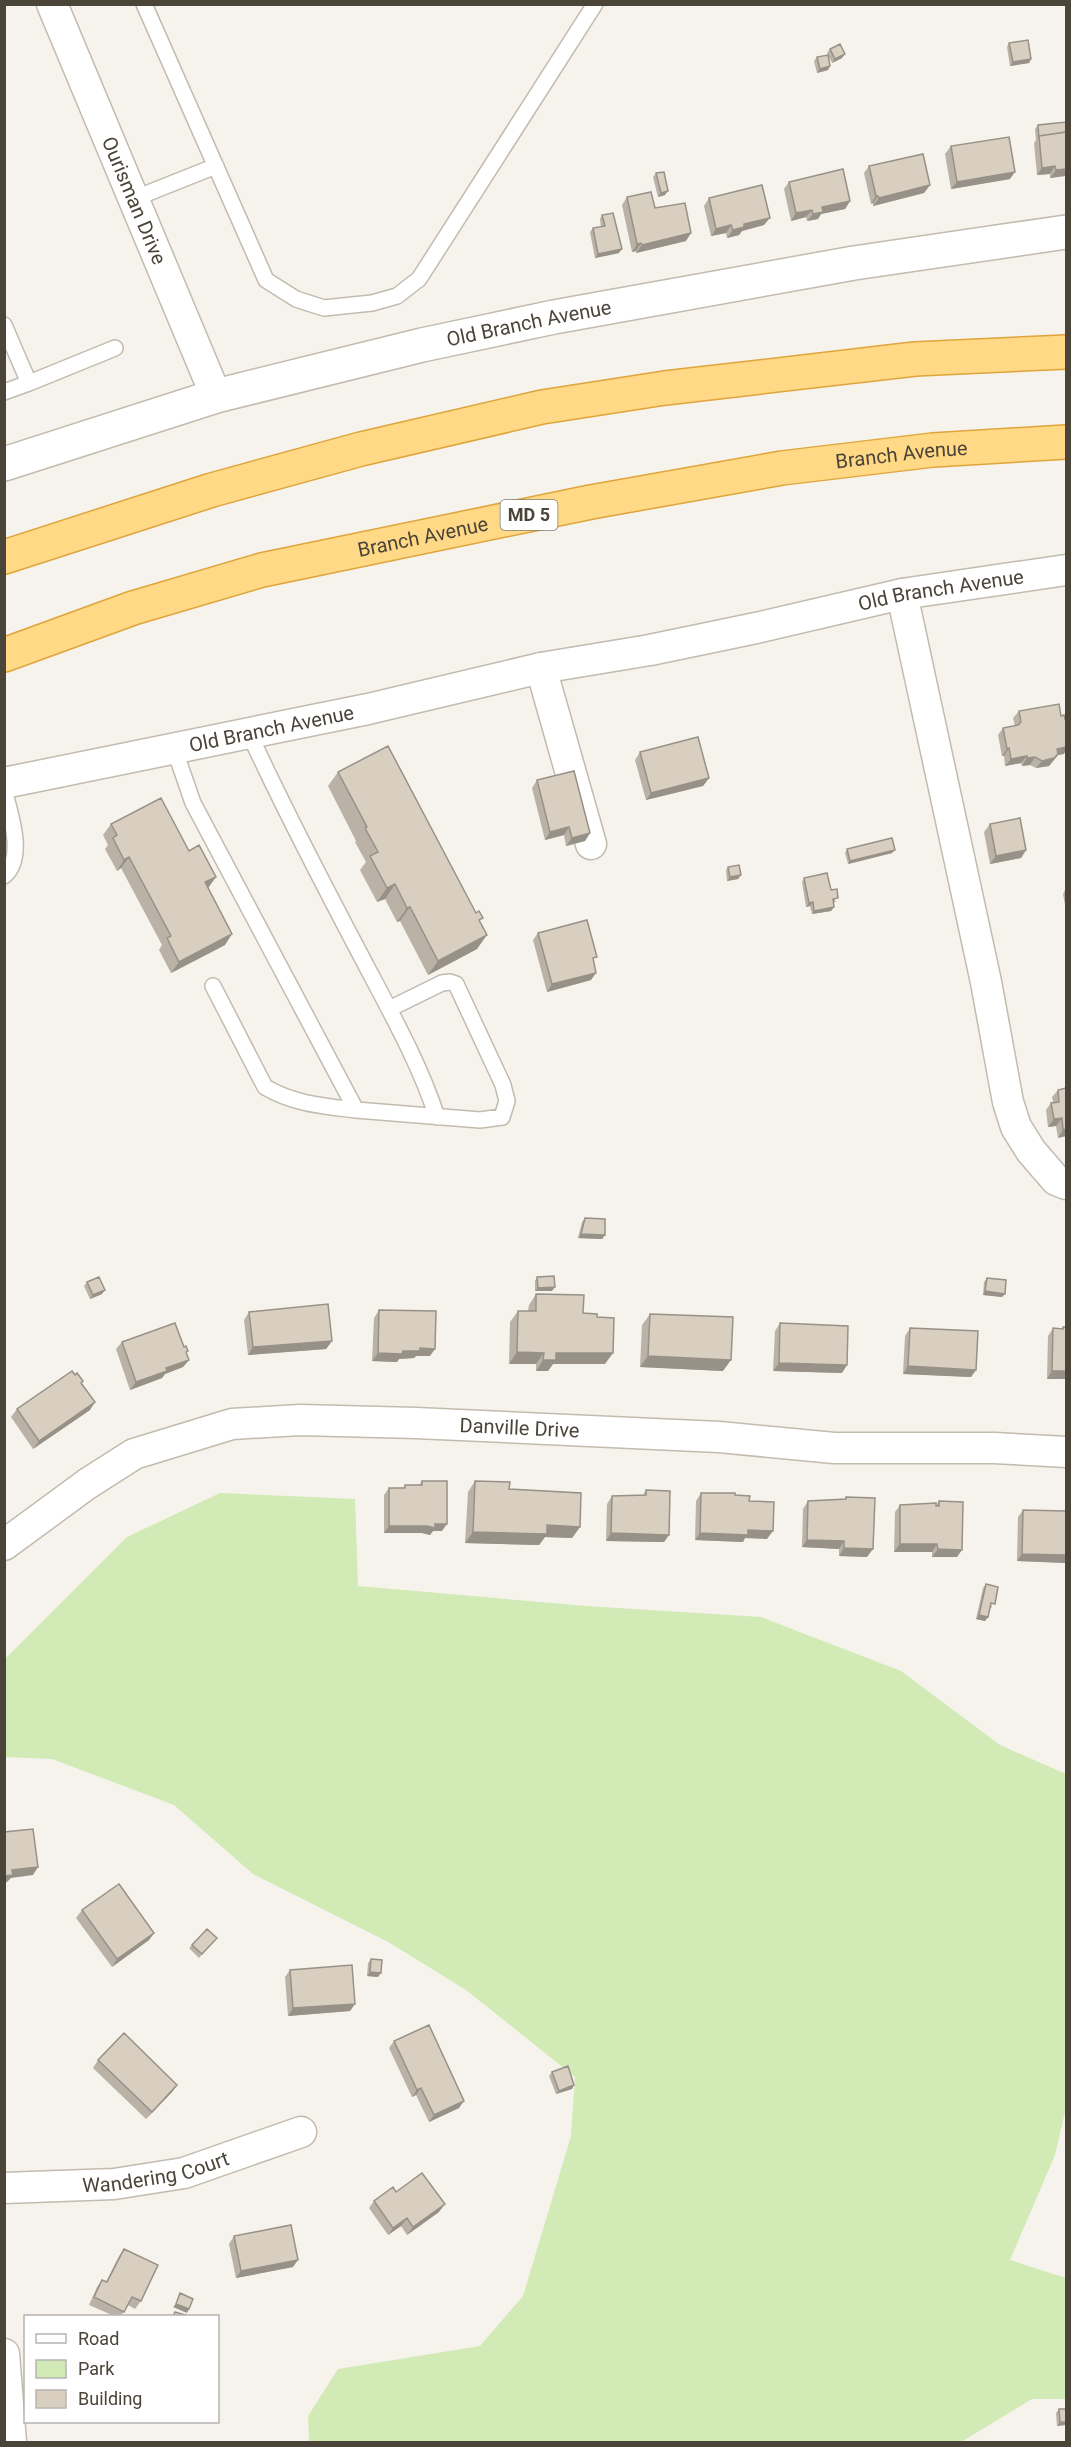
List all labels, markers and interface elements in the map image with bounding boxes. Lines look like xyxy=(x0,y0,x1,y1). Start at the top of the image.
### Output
street label: Ourisman Drive xyxy=(97,133,172,268)
street label: Old Branch Avenue xyxy=(444,295,613,351)
street label: Branch Avenue xyxy=(834,436,968,474)
road number: MD 5 xyxy=(500,500,558,530)
street label: Branch Avenue xyxy=(355,512,490,562)
street label: Old Branch Avenue xyxy=(856,564,1025,616)
street label: Old Branch Avenue xyxy=(187,700,356,757)
street label: Danville Drive xyxy=(459,1413,580,1443)
street label: Wandering Court xyxy=(82,2146,232,2197)
legend xyxy=(24,2315,219,2423)
text: Road xyxy=(78,2328,119,2349)
text: Park xyxy=(78,2358,115,2379)
text: Building xyxy=(78,2388,142,2409)

